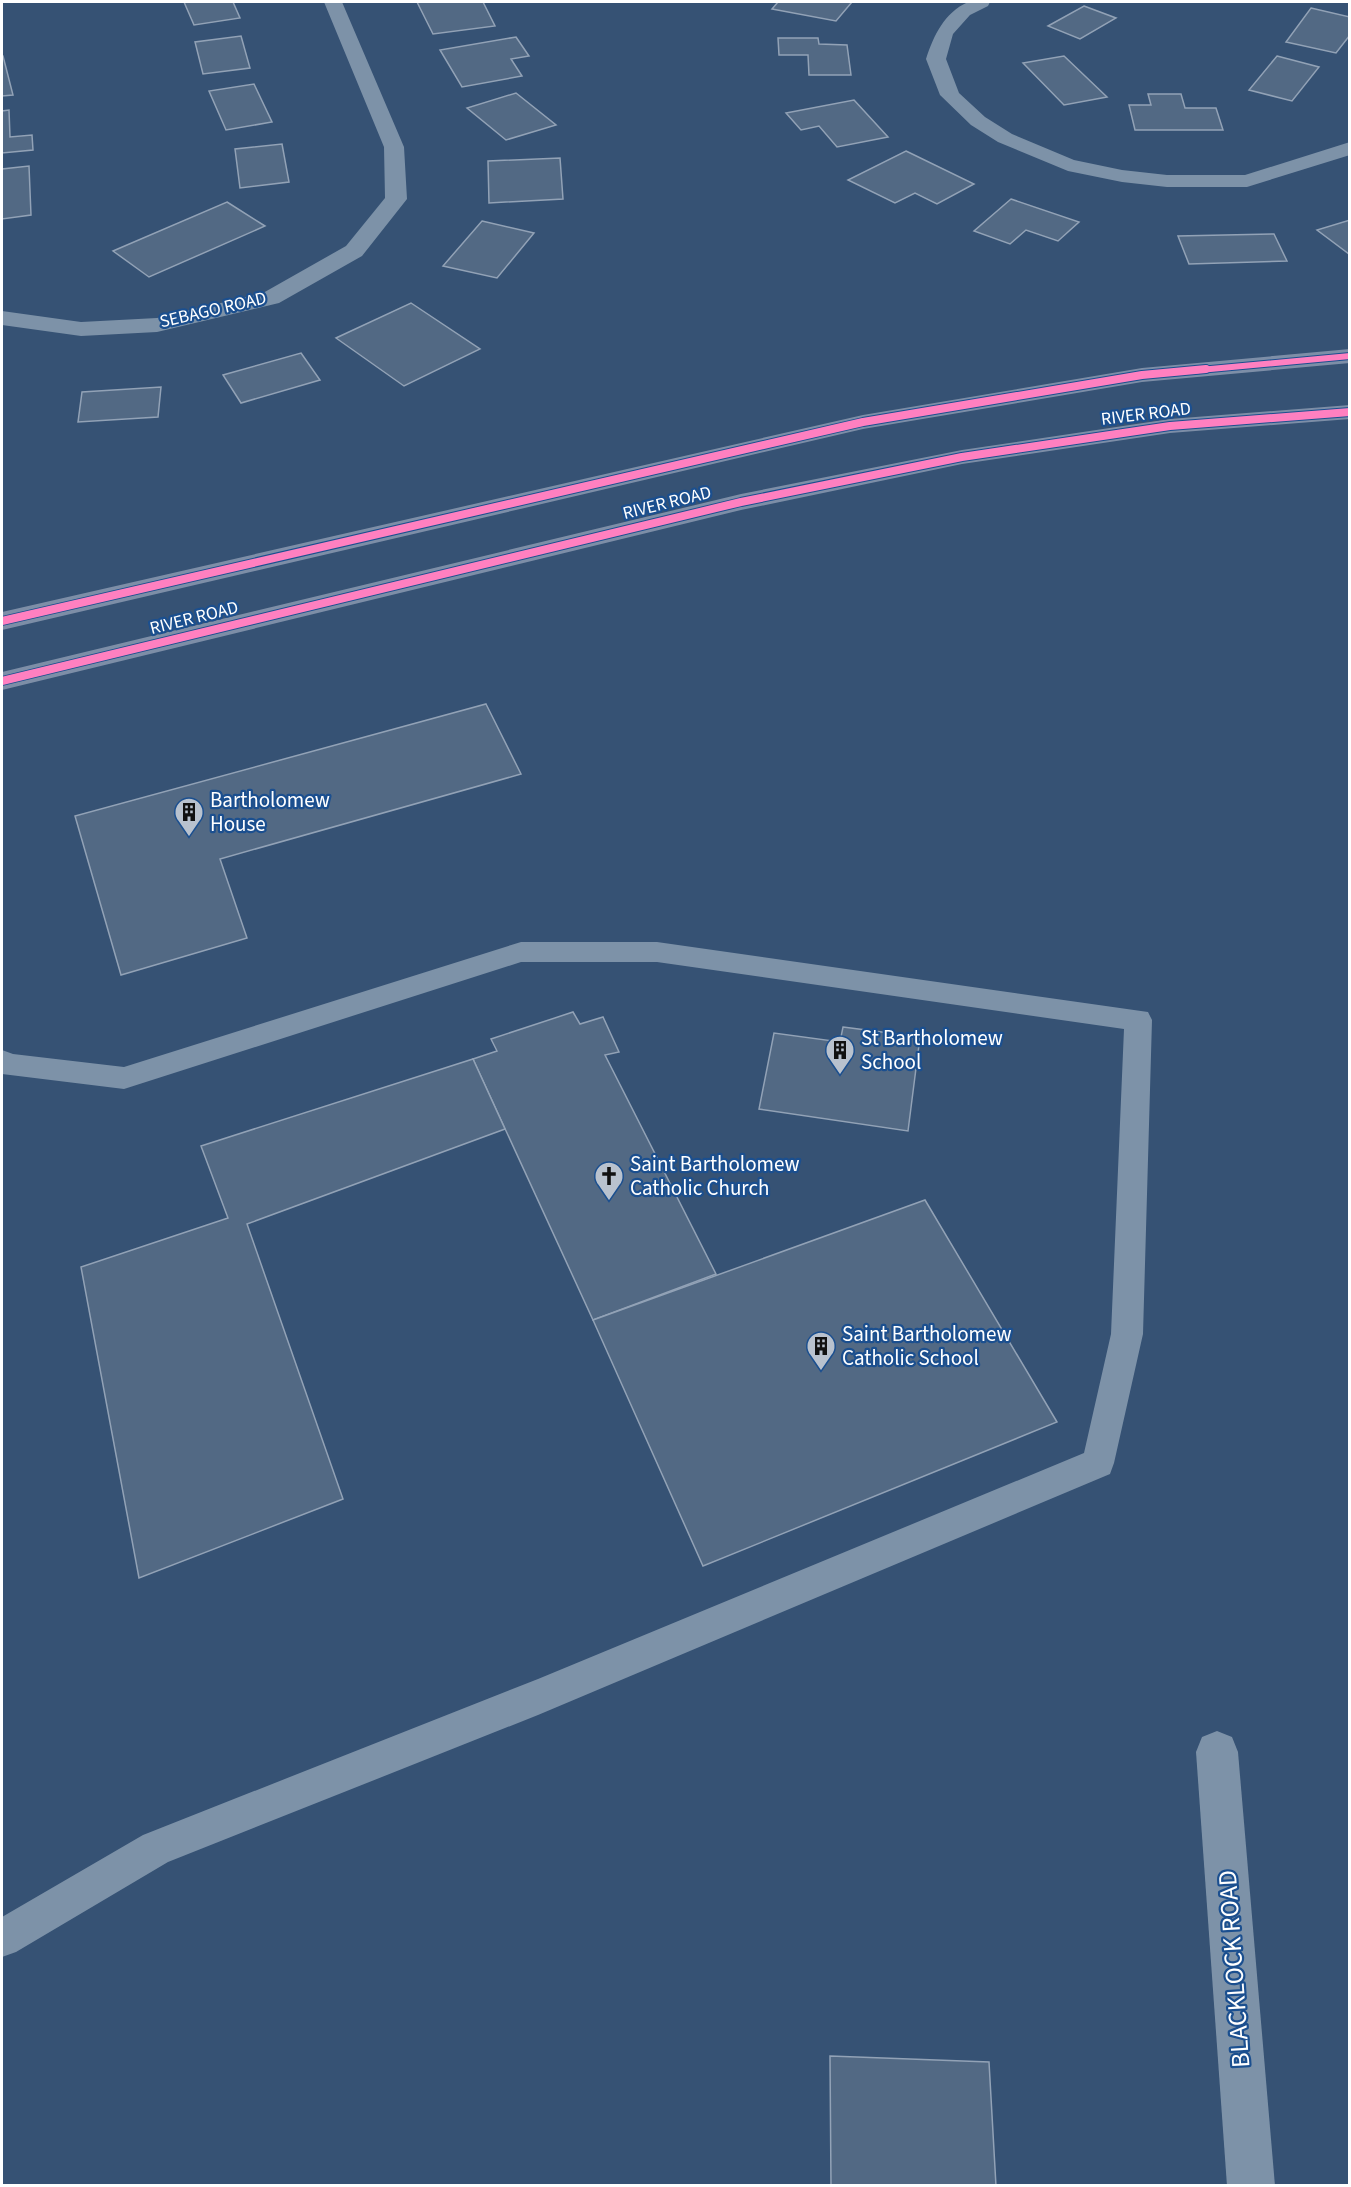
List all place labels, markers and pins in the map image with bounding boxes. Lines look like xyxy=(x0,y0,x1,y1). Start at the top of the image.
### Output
place label: Bartholomew House xyxy=(210,785,330,839)
building icon: Bartholomew House xyxy=(173,796,205,838)
place label: St Bartholomew School xyxy=(861,1023,1003,1077)
building icon: St Bartholomew School xyxy=(824,1034,856,1076)
place label: Saint Bartholomew Catholic Church xyxy=(630,1149,800,1203)
church icon: Saint Bartholomew Catholic Church xyxy=(593,1160,625,1202)
place label: Saint Bartholomew Catholic School xyxy=(842,1319,1012,1373)
building icon: Saint Bartholomew Catholic School xyxy=(805,1330,837,1372)

